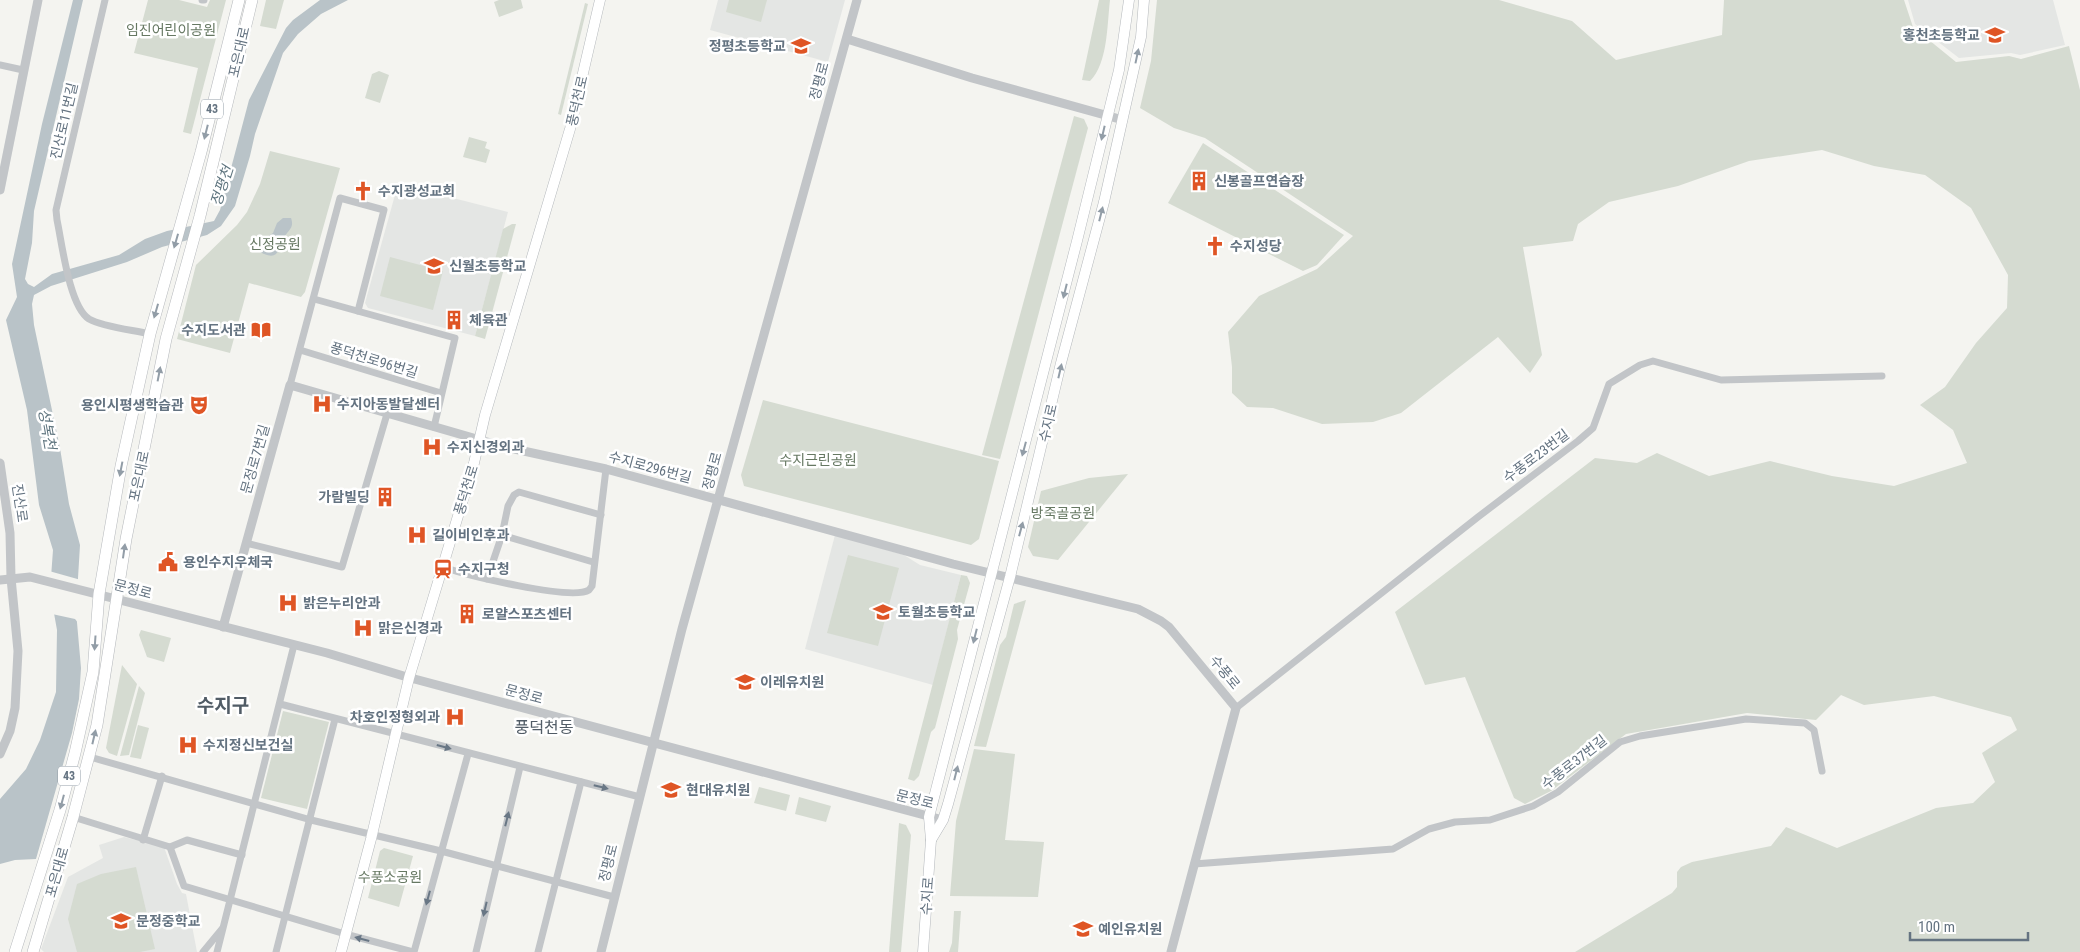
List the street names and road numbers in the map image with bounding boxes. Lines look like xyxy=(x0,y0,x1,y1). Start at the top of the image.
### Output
street label: 포은대로 xyxy=(225,25,253,79)
street label: 정평로 xyxy=(806,60,832,102)
street label: 풍덕천로 xyxy=(563,74,591,128)
street label: 진산로11번길 xyxy=(47,81,81,161)
road number: 43 xyxy=(201,100,223,118)
street label: 풍덕천로96번길 xyxy=(328,339,420,381)
street label: 수지로 xyxy=(1036,402,1060,444)
street label: 문정로7번길 xyxy=(237,423,273,495)
street label: 수풍로23번길 xyxy=(1500,426,1572,486)
street label: 수지로296번길 xyxy=(607,448,693,486)
street label: 포은대로 xyxy=(126,449,152,503)
street label: 정평로 xyxy=(699,450,725,492)
street label: 풍덕천로 xyxy=(451,463,481,517)
street label: 진산로 xyxy=(9,483,31,523)
street label: 문정로 xyxy=(112,576,154,602)
street label: 수풍로 xyxy=(1207,652,1243,692)
street label: 문정로 xyxy=(503,681,545,707)
street label: 수풍로37번길 xyxy=(1538,732,1610,792)
road number: 43 xyxy=(58,766,80,786)
street label: 문정로 xyxy=(894,787,936,811)
street label: 정평로 xyxy=(596,842,620,884)
street label: 포은대로 xyxy=(42,845,72,899)
street label: 수지로 xyxy=(918,876,936,916)

